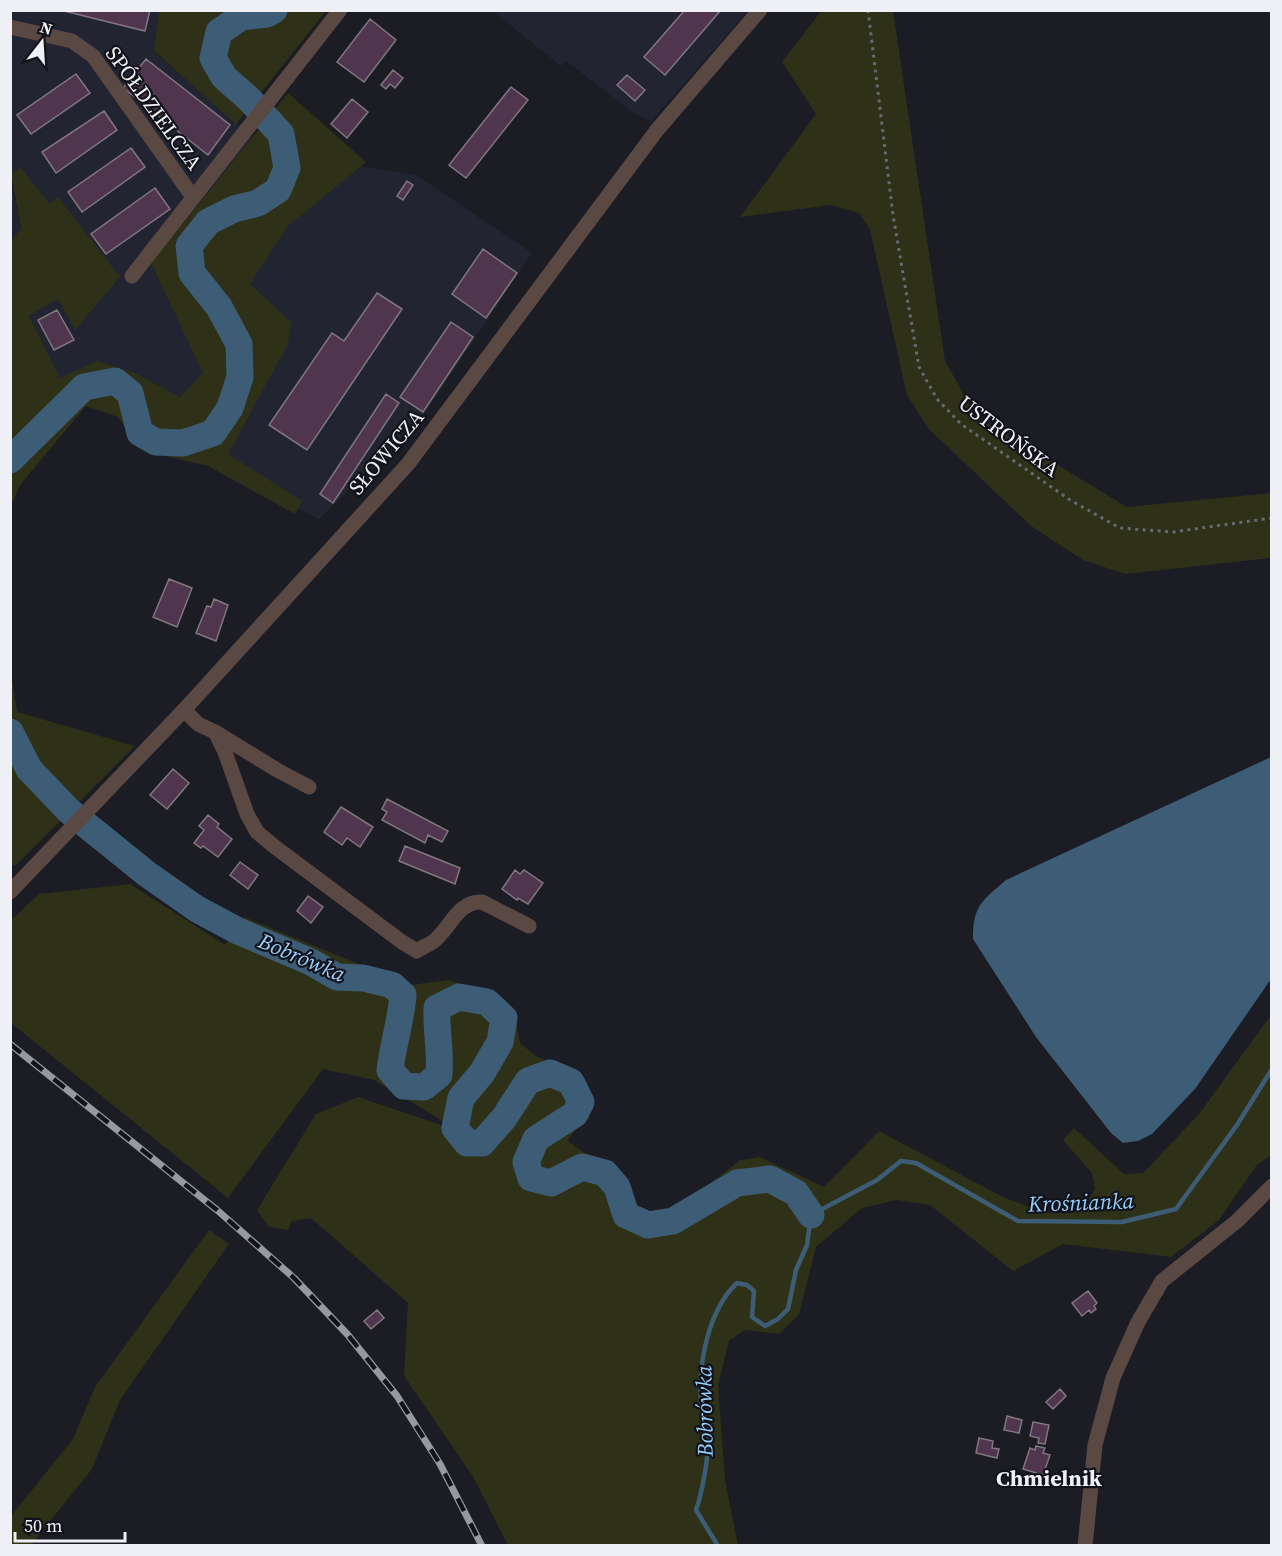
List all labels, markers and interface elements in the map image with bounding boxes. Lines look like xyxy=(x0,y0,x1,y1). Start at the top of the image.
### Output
north arrow xyxy=(12,12,72,72)
text: N xyxy=(38,15,56,40)
street label: SPÓŁDZIELCZA xyxy=(99,40,209,176)
street label: USTROŃSKA xyxy=(952,388,1066,484)
street label: SŁOWICZA xyxy=(342,403,430,501)
water label: Bobrówka xyxy=(253,925,350,989)
water label: Krośnianka xyxy=(1027,1185,1135,1219)
water label: Bobrówka xyxy=(688,1365,720,1458)
district label: Chmielnik xyxy=(996,1463,1103,1493)
scale bar xyxy=(15,1505,124,1543)
text: 50 m xyxy=(24,1513,62,1538)

